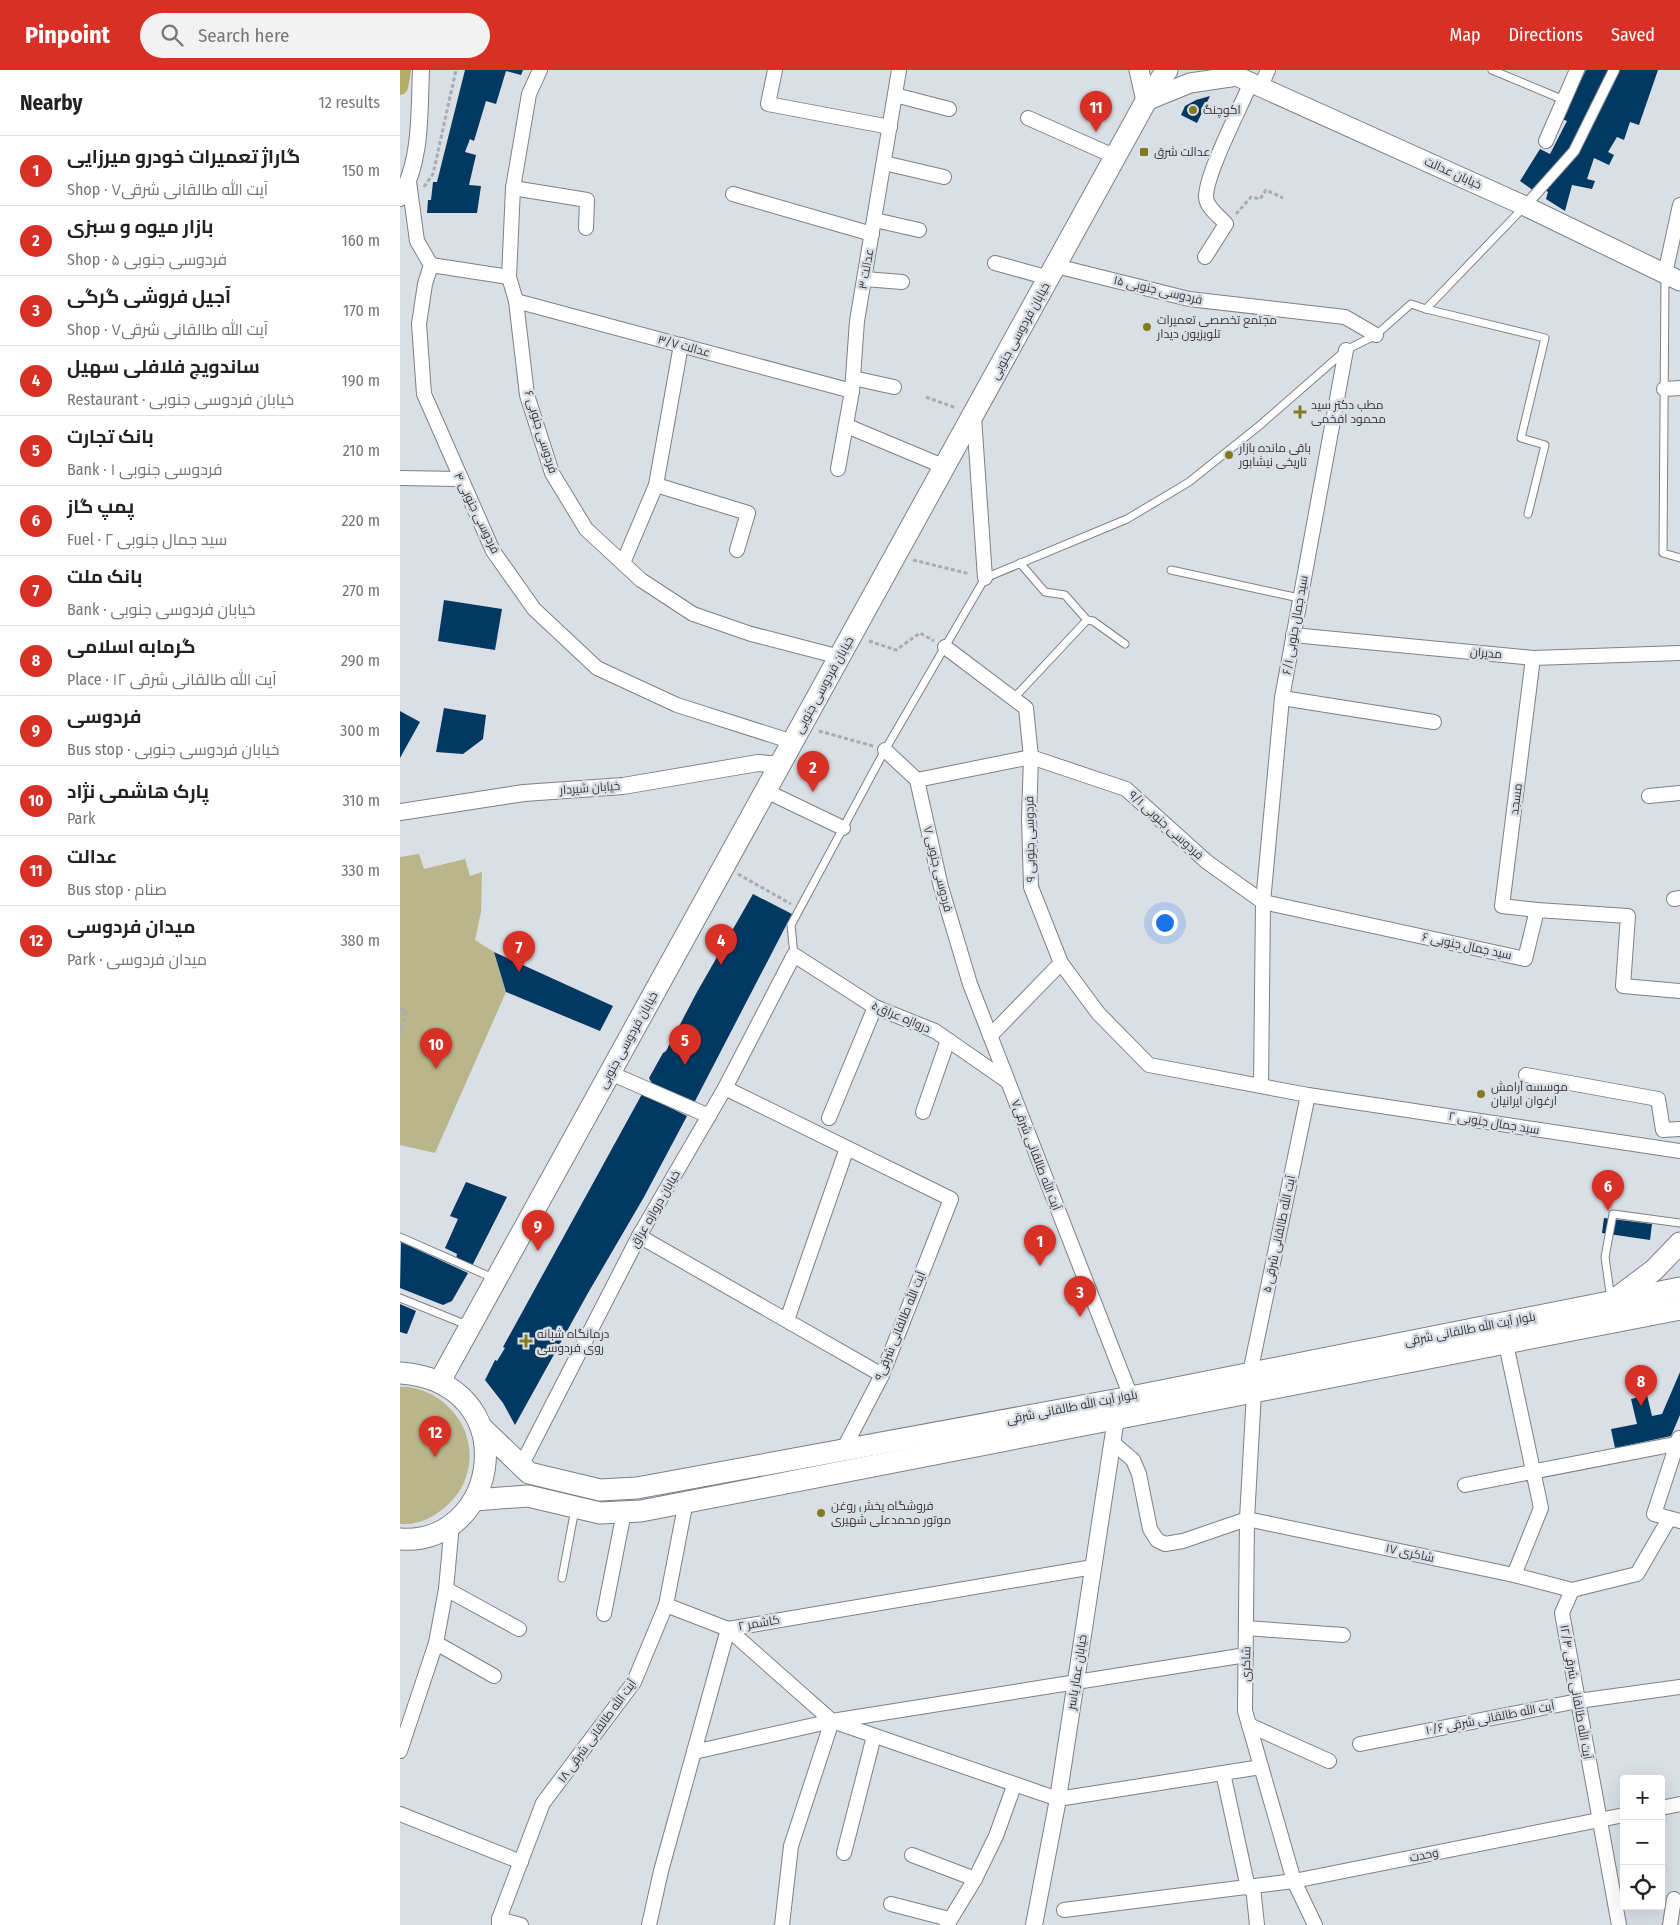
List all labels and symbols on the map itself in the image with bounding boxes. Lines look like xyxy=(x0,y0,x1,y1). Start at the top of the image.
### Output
pin: 11 xyxy=(1080,91,1112,132)
place label: اکوچنگ xyxy=(1203,103,1241,119)
marker: اکوچنگ xyxy=(1187,104,1199,116)
place label: عدالت شرق xyxy=(1154,145,1210,159)
marker: عدالت شرق xyxy=(1138,146,1150,158)
street label: خیابان عدالت xyxy=(1422,154,1484,192)
street label: عدالت ۳ xyxy=(856,248,876,290)
street label: فردوسی جنوبی ۱۵ xyxy=(1112,273,1204,307)
street label: خیابان فردوسی جنوبی xyxy=(988,280,1052,382)
place label: مجتمع تخصصی تعمیرات تلویزیون دیدار xyxy=(1156,313,1277,341)
marker: مجتمع تخصصی تعمیرات تلویزیون دیدار xyxy=(1141,321,1153,333)
street label: عدالت ۳/۷ xyxy=(656,332,712,360)
street label: فردوسی جنوبی ۶ xyxy=(522,389,560,475)
place label: مطب دکتر سید محمود افخمی xyxy=(1311,398,1386,426)
marker: مطب دکتر سید محمود افخمی xyxy=(1293,405,1307,419)
place label: باقی مانده بازار تاریخی نیشابور xyxy=(1238,441,1311,469)
marker: باقی مانده بازار تاریخی نیشابور xyxy=(1223,449,1235,461)
street label: فردوسی جنوبی ۴ xyxy=(451,470,503,556)
street label: سید جمال جنوبی ۶/۱ xyxy=(1279,574,1311,676)
street label: خیابان فردوسی جنوبی xyxy=(792,634,856,736)
street label: مدیران xyxy=(1469,645,1503,661)
pin: 2 xyxy=(797,751,829,792)
street label: خیابان شیردار xyxy=(558,779,621,797)
street label: مسجد xyxy=(1507,782,1525,816)
street label: فردوسی جنوبی ۹/۱ xyxy=(1126,788,1206,862)
street label: فردوسی جنوبی ۹ xyxy=(1022,796,1038,882)
street label: فردوسی جنوبی ۷ xyxy=(921,825,955,913)
your location xyxy=(1152,910,1178,936)
pin: 4 xyxy=(705,924,737,965)
street label: سید جمال جنوبی ۶ xyxy=(1421,930,1513,962)
pin: 7 xyxy=(503,931,535,972)
street label: خیابان فردوسی جنوبی xyxy=(596,989,660,1091)
street label: دروازه عراق۵ xyxy=(869,998,933,1036)
pin: 5 xyxy=(669,1024,701,1065)
pin: 10 xyxy=(420,1028,452,1069)
place label: موسسه آرامش ارغوان ایرانیان xyxy=(1491,1080,1568,1108)
marker: موسسه آرامش ارغوان ایرانیان xyxy=(1475,1088,1487,1100)
street label: آیت الله طالقانی شرقی۷ xyxy=(1008,1097,1065,1213)
street label: سید جمال جنوبی ۲ xyxy=(1448,1109,1541,1137)
street label: خیابان دروازه عراق xyxy=(627,1168,683,1250)
pin: 6 xyxy=(1592,1170,1624,1211)
street label: آیت الله طالقانی شرقی ۵ xyxy=(1259,1173,1298,1294)
pin: 9 xyxy=(522,1210,554,1251)
pin: 1 xyxy=(1024,1225,1056,1266)
street label: آیت الله طالقانی شرقی۹ xyxy=(871,1268,929,1383)
pin: 3 xyxy=(1064,1276,1096,1317)
street label: بلوار آیت الله طالقانی شرقی xyxy=(1403,1308,1537,1349)
place label: درمانگاه شبانه روی فردوسی xyxy=(537,1327,610,1355)
marker: درمانگاه شبانه روی فردوسی xyxy=(519,1334,533,1348)
pin: 8 xyxy=(1625,1365,1657,1406)
street label: بلوار آیت الله طالقانی شرقی xyxy=(1005,1386,1139,1427)
pin: 12 xyxy=(419,1416,451,1457)
place label: فروشگاه پخش روغن موتور محمدعلی شهیری xyxy=(831,1499,951,1527)
marker: فروشگاه پخش روغن موتور محمدعلی شهیری xyxy=(815,1507,827,1519)
street label: شاکری ۱۷ xyxy=(1384,1541,1436,1565)
street label: کاشمر ۲ xyxy=(737,1612,781,1634)
street label: آیت الله طالقانی شرقی ۱۲/۴ xyxy=(1557,1623,1596,1761)
street label: خیابان عمار یاسر xyxy=(1064,1633,1090,1712)
street label: شاکری xyxy=(1239,1646,1253,1682)
street label: آیت الله طالقانی شرقی ۱۸ xyxy=(554,1675,640,1785)
street label: آیت الله طالقانی شرقی ۱۰/۶ xyxy=(1424,1697,1556,1737)
street label: وحدت xyxy=(1408,1845,1440,1865)

